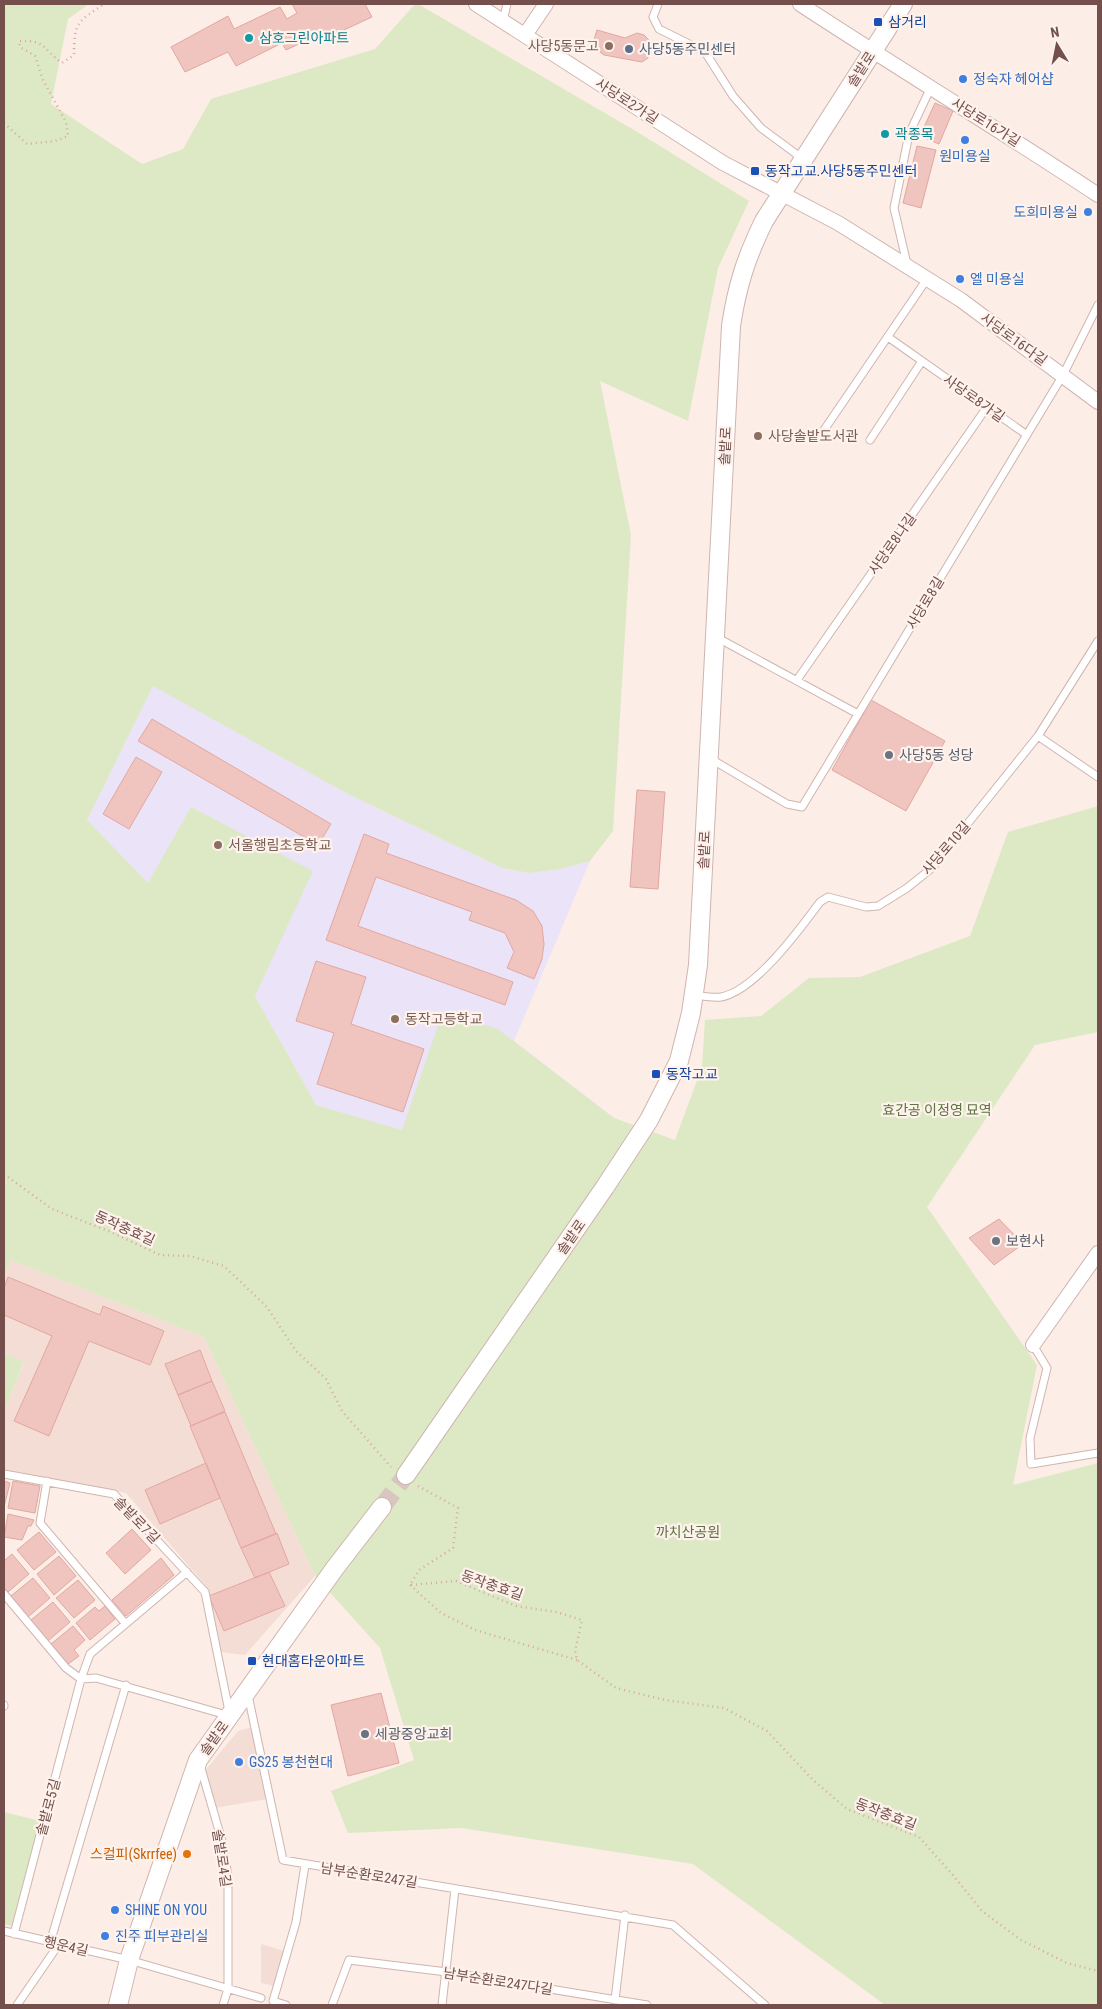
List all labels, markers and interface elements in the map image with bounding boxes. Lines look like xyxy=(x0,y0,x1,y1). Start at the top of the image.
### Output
place label: 삼거리 xyxy=(888,14,927,30)
marker: 삼거리 xyxy=(872,16,884,28)
north arrow xyxy=(1032,20,1082,70)
text: N xyxy=(1049,24,1060,41)
place label: 삼호그린아파트 xyxy=(259,30,349,46)
marker: 삼호그린아파트 xyxy=(243,32,255,44)
place label: 사당5동문고 xyxy=(528,38,599,54)
marker: 사당5동문고 xyxy=(603,40,615,52)
place label: 사당5동주민센터 xyxy=(639,41,736,57)
marker: 사당5동주민센터 xyxy=(623,43,635,55)
street label: 솔밭로 xyxy=(844,48,878,90)
place label: 정숙자 헤어샵 xyxy=(973,71,1054,87)
marker: 정숙자 헤어샵 xyxy=(957,73,969,85)
street label: 사당로2가길 xyxy=(593,75,661,127)
street label: 사당로16가길 xyxy=(949,94,1023,150)
place label: 곽종목 xyxy=(895,126,934,142)
marker: 곽종목 xyxy=(879,128,891,140)
marker: 원미용실 xyxy=(959,134,971,146)
place label: 원미용실 xyxy=(939,148,991,164)
place label: 동작고교.사당5동주민센터 xyxy=(765,163,917,179)
marker: 동작고교.사당5동주민센터 xyxy=(749,165,761,177)
place label: 도희미용실 xyxy=(1014,204,1078,220)
marker: 도희미용실 xyxy=(1082,206,1094,218)
place label: 엘 미용실 xyxy=(970,271,1025,287)
marker: 엘 미용실 xyxy=(954,273,966,285)
street label: 사당로16다길 xyxy=(978,310,1050,368)
street label: 사당로8가길 xyxy=(940,371,1008,425)
street label: 솔밭로 xyxy=(716,426,734,466)
place label: 사당솔밭도서관 xyxy=(768,428,858,444)
marker: 사당솔밭도서관 xyxy=(752,430,764,442)
street label: 사당로8나길 xyxy=(865,510,919,578)
street label: 사당로8길 xyxy=(903,574,947,632)
place label: 사당5동 성당 xyxy=(899,747,974,763)
marker: 사당5동 성당 xyxy=(883,749,895,761)
street label: 사당로10길 xyxy=(919,818,973,878)
street label: 솔밭로 xyxy=(695,830,713,870)
place label: 서울행림초등학교 xyxy=(228,837,331,853)
marker: 서울행림초등학교 xyxy=(212,839,224,851)
place label: 동작고등학교 xyxy=(405,1011,482,1027)
marker: 동작고등학교 xyxy=(389,1013,401,1025)
place label: 동작고교 xyxy=(666,1066,718,1082)
marker: 동작고교 xyxy=(650,1068,662,1080)
park label: 효간공 이정영 묘역 xyxy=(882,1102,992,1118)
street label: 동작충효길 xyxy=(92,1208,158,1248)
street label: 솔밭로 xyxy=(553,1216,589,1257)
place label: 보현사 xyxy=(1006,1233,1045,1249)
marker: 보현사 xyxy=(990,1235,1002,1247)
street label: 솔밭로7길 xyxy=(111,1493,163,1547)
park label: 까치산공원 xyxy=(656,1524,720,1540)
street label: 동작충효길 xyxy=(459,1567,525,1603)
place label: 현대홈타운아파트 xyxy=(262,1653,365,1669)
marker: 현대홈타운아파트 xyxy=(246,1655,258,1667)
street label: 솔밭로 xyxy=(196,1718,232,1758)
place label: 세광중앙교회 xyxy=(375,1726,452,1742)
marker: 세광중앙교회 xyxy=(359,1728,371,1740)
place label: GS25 봉천현대 xyxy=(249,1754,333,1770)
marker: GS25 봉천현대 xyxy=(233,1756,245,1768)
street label: 솔밭로5길 xyxy=(33,1777,63,1837)
street label: 동작충효길 xyxy=(853,1795,919,1833)
street label: 솔밭로4길 xyxy=(210,1828,234,1888)
place label: 스컬피(Skrrfee) xyxy=(90,1846,177,1863)
marker: 스컬피(Skrrfee) xyxy=(181,1848,193,1860)
street label: 남부순환로247길 xyxy=(319,1859,419,1891)
place label: SHINE ON YOU xyxy=(125,1902,207,1918)
marker: SHINE ON YOU xyxy=(109,1904,121,1916)
place label: 진주 피부관리실 xyxy=(115,1928,208,1944)
marker: 진주 피부관리실 xyxy=(99,1930,111,1942)
street label: 행운4길 xyxy=(42,1933,90,1959)
street label: 남부순환로247다길 xyxy=(442,1964,554,1998)

